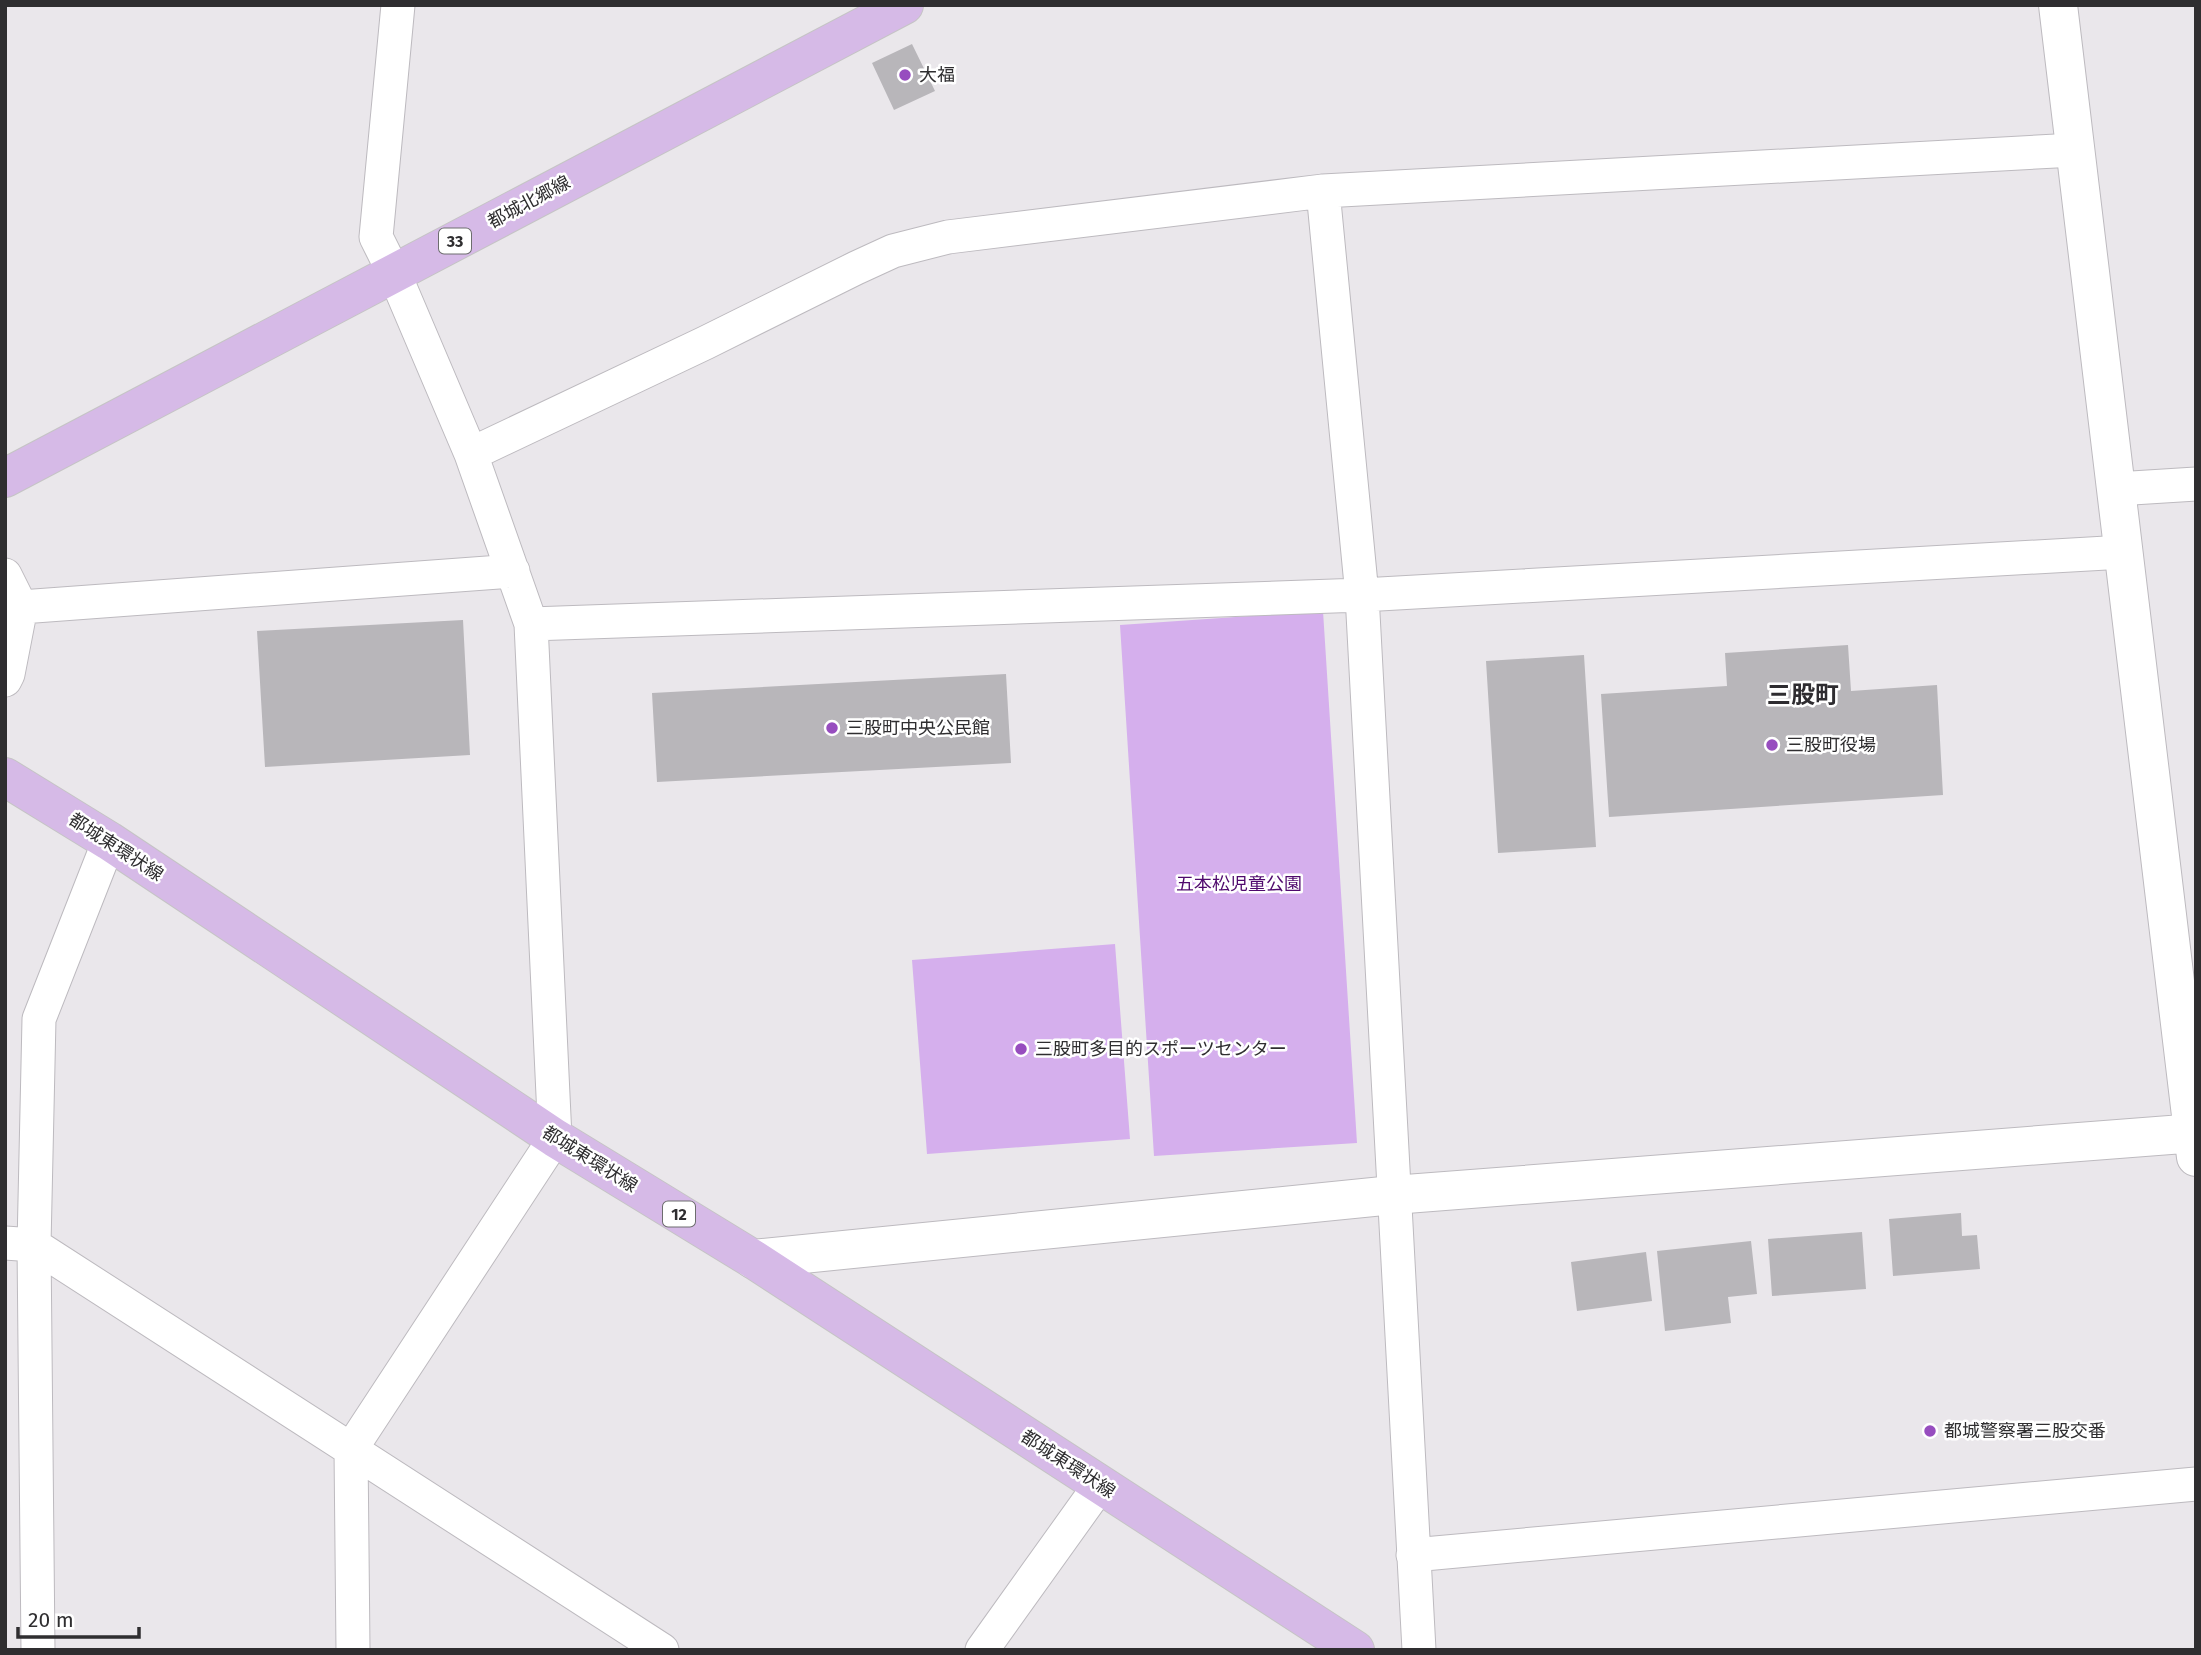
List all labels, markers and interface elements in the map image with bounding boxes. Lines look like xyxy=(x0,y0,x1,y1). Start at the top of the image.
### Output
place label: 大福 xyxy=(919,64,955,86)
marker: 大福 xyxy=(897,67,913,83)
street label: 都城北郷線 xyxy=(484,171,574,233)
road number: 33 xyxy=(439,229,471,254)
district label: 三股町 xyxy=(1767,681,1839,709)
place label: 三股町中央公民館 xyxy=(846,717,990,739)
marker: 三股町中央公民館 xyxy=(824,720,840,736)
place label: 三股町役場 xyxy=(1786,734,1876,756)
marker: 三股町役場 xyxy=(1764,737,1780,753)
street label: 都城東環状線 xyxy=(65,808,167,886)
park label: 五本松児童公園 xyxy=(1176,873,1302,895)
place label: 三股町多目的スポーツセンター xyxy=(1035,1038,1287,1060)
marker: 三股町多目的スポーツセンター xyxy=(1013,1041,1029,1057)
street label: 都城東環状線 xyxy=(538,1121,642,1197)
road number: 12 xyxy=(663,1202,695,1226)
place label: 都城警察署三股交番 xyxy=(1944,1420,2106,1442)
marker: 都城警察署三股交番 xyxy=(1922,1423,1938,1439)
street label: 都城東環状線 xyxy=(1017,1425,1119,1503)
scale bar xyxy=(18,1596,138,1640)
text: 20 m xyxy=(28,1607,74,1633)

